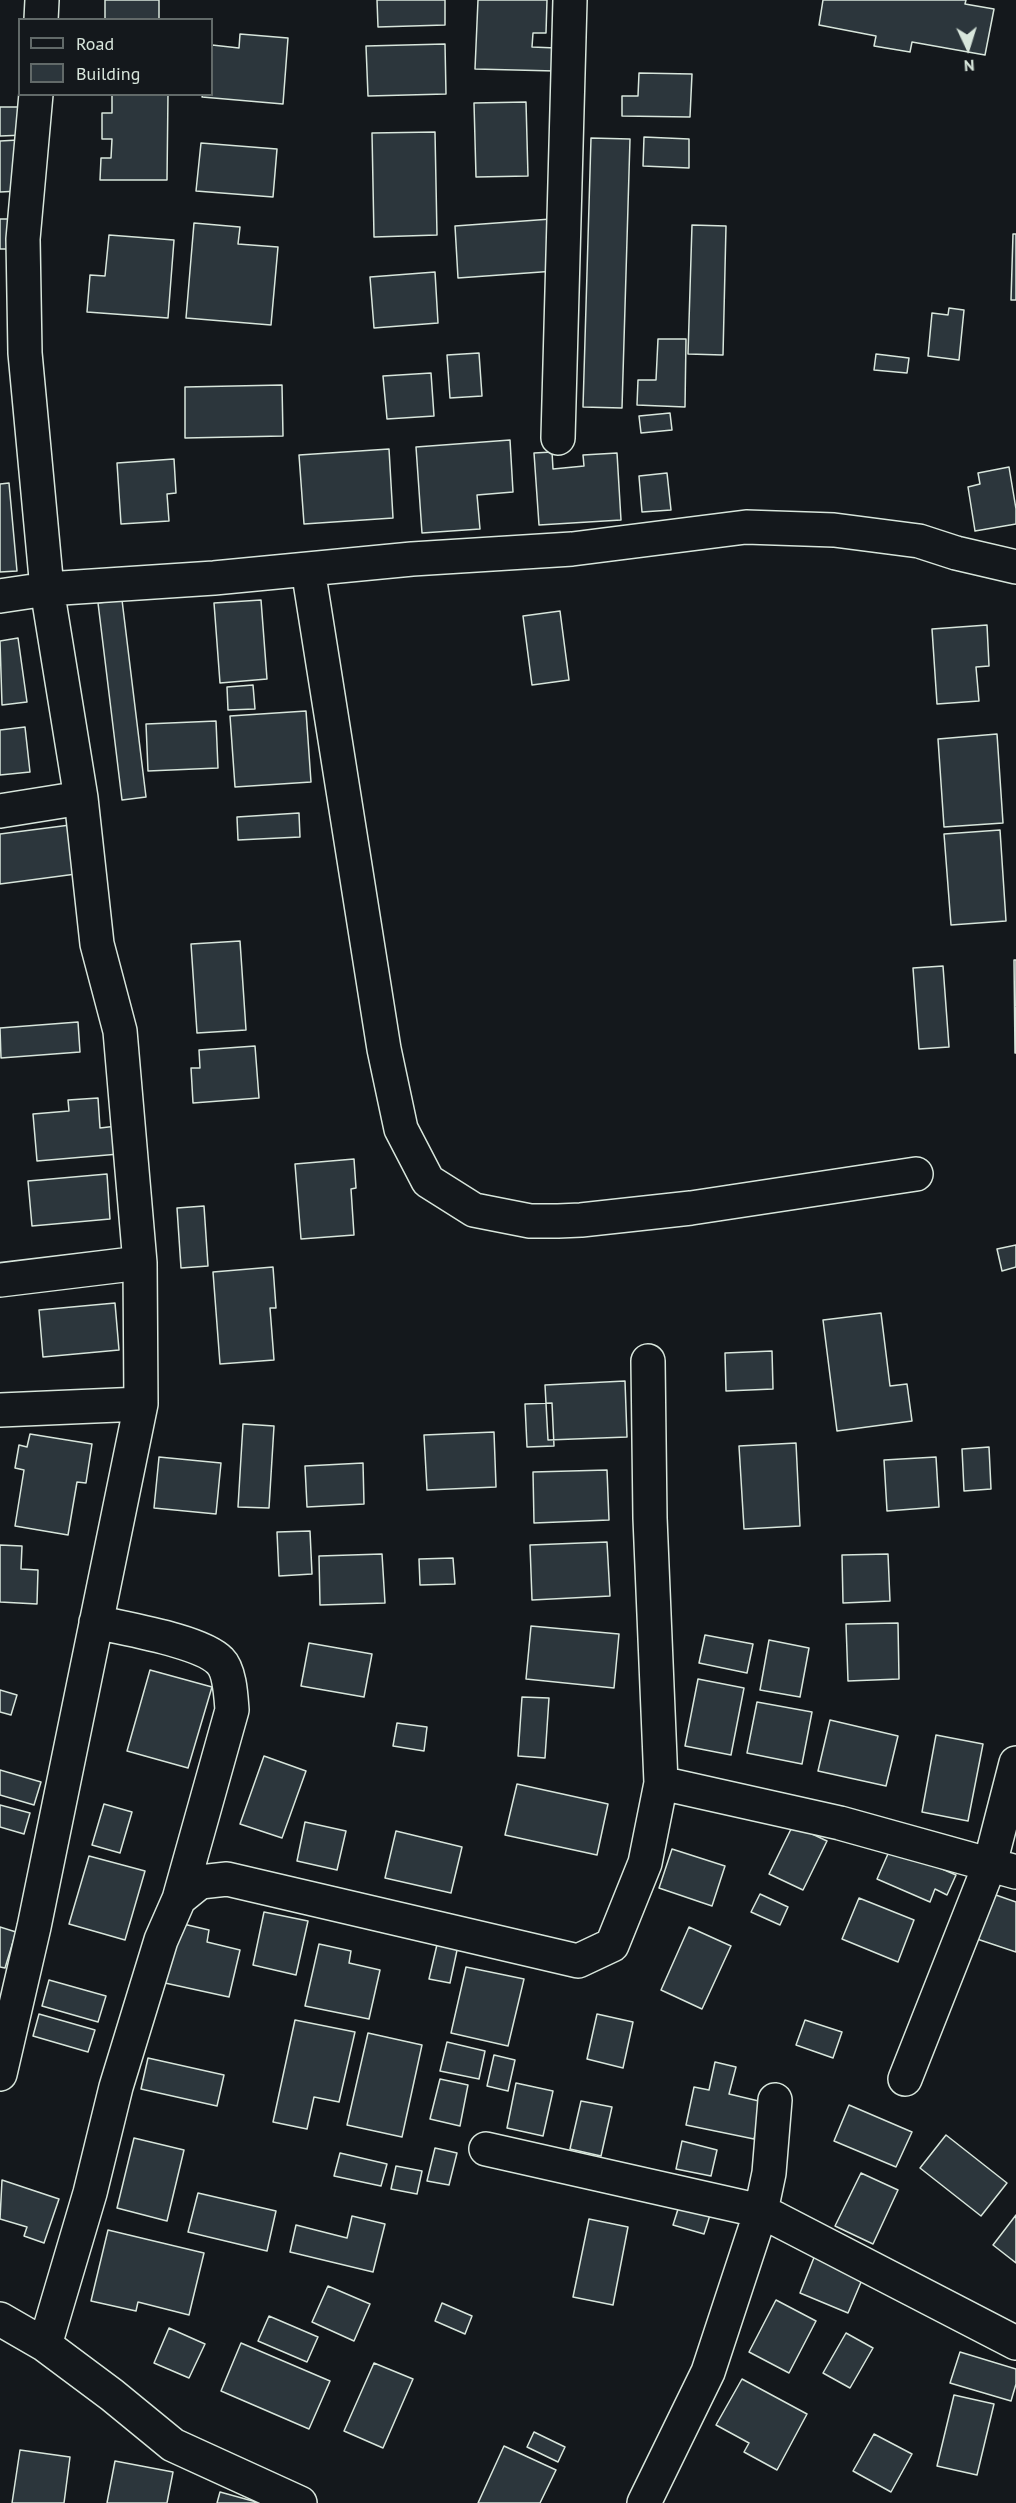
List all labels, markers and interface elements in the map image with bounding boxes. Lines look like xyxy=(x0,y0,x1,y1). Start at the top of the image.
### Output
legend xyxy=(18,18,213,96)
north arrow xyxy=(938,18,998,78)
text: Road xyxy=(76,32,114,55)
text: N xyxy=(963,56,975,76)
text: Building xyxy=(76,62,140,85)

